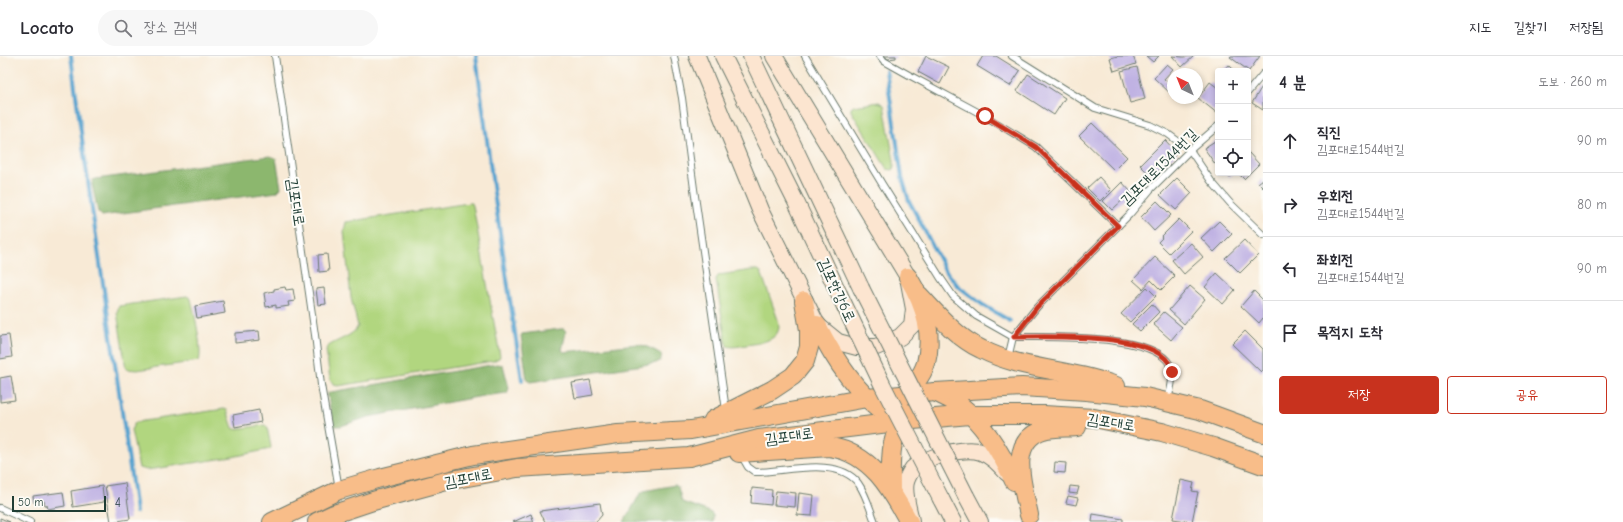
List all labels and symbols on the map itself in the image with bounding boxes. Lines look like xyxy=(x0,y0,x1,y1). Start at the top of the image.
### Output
north arrow xyxy=(1167,68,1203,104)
route start xyxy=(976,107,994,125)
street label: 김포대로1544번길 xyxy=(1117,125,1201,209)
street label: 김포대로 xyxy=(283,177,309,227)
street label: 김포한강6로 xyxy=(814,255,860,325)
route end xyxy=(1163,363,1181,381)
street label: 김포대로 xyxy=(1086,409,1136,435)
street label: 김포대로 xyxy=(764,424,814,448)
street label: 김포대로 xyxy=(443,465,493,491)
scale bar xyxy=(12,494,106,513)
house number: 4 xyxy=(115,495,121,510)

